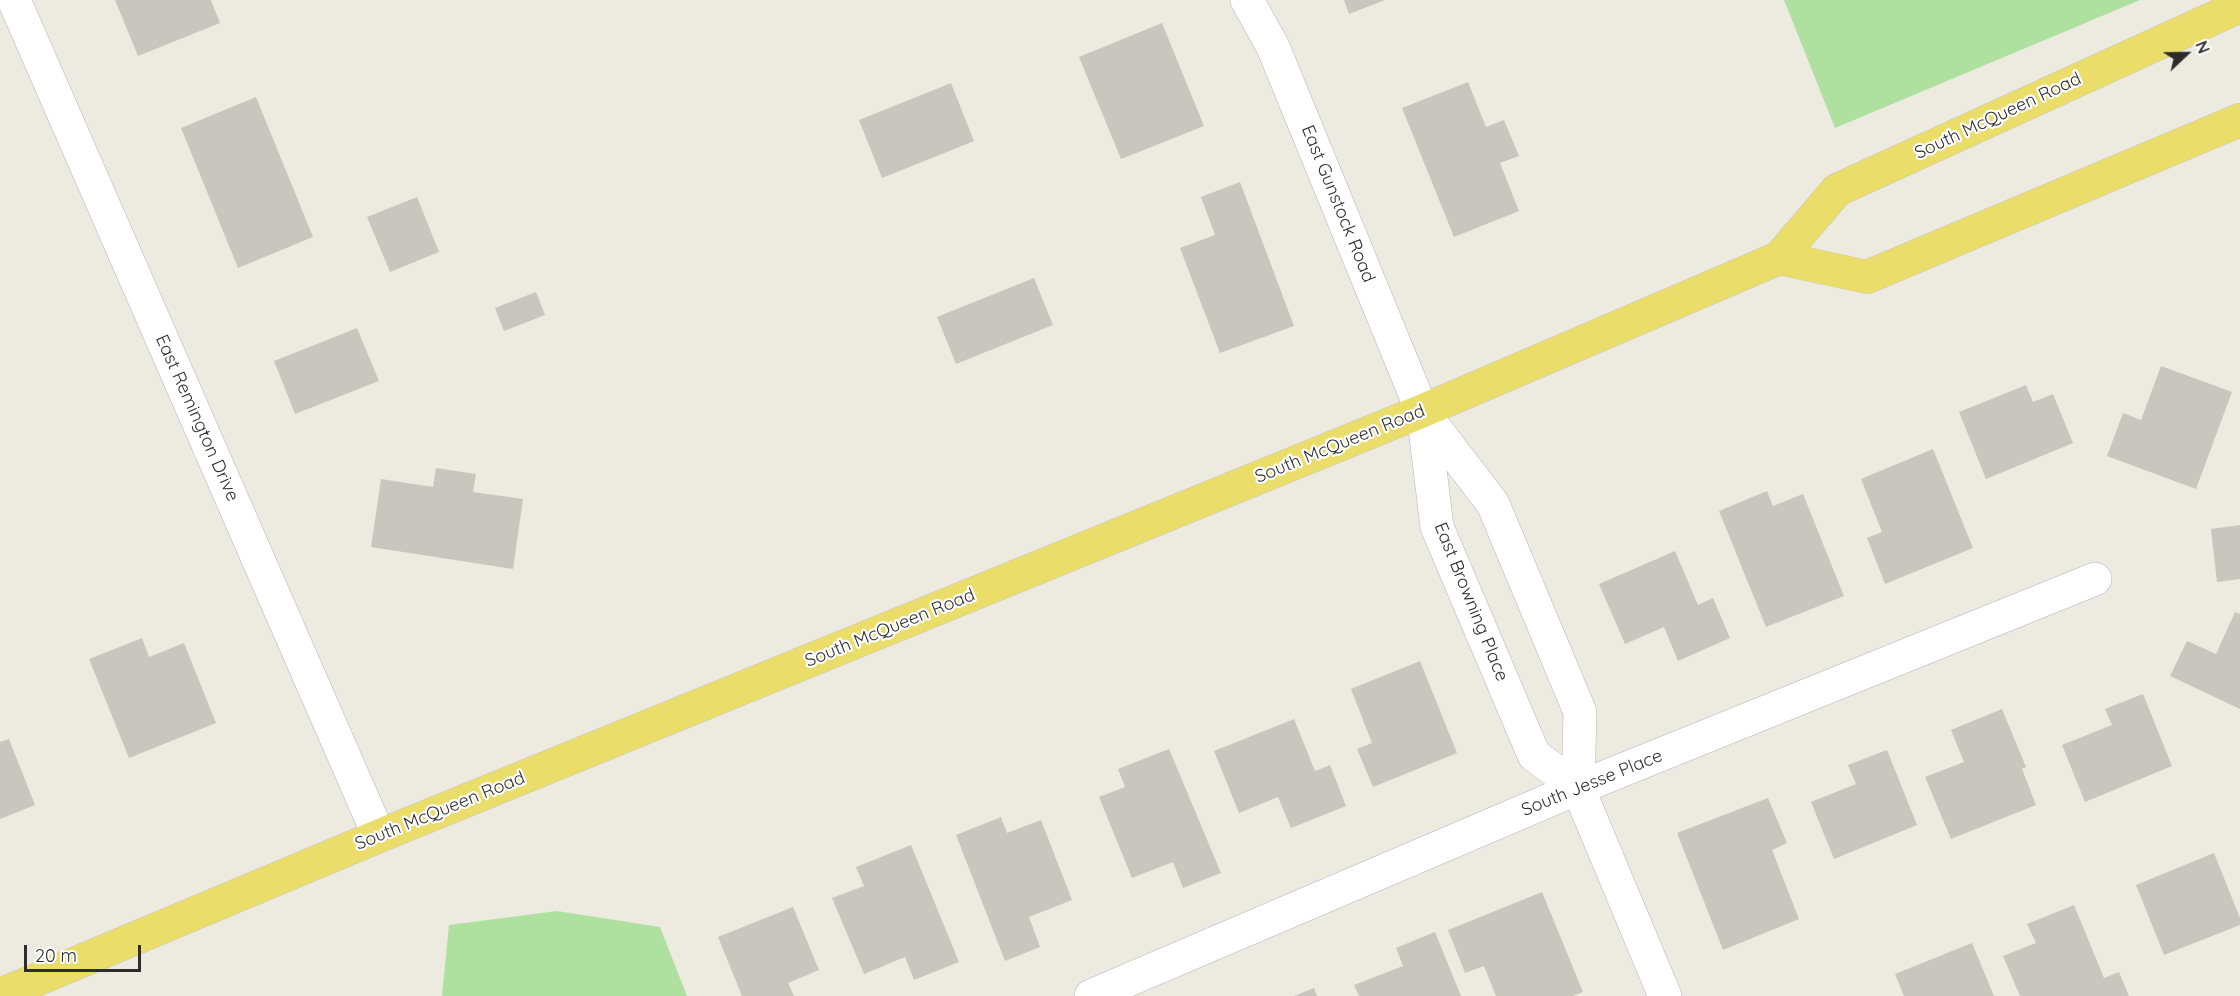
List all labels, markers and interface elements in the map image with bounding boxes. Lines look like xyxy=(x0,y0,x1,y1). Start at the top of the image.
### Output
north arrow xyxy=(2156,24,2216,84)
text: N xyxy=(2191,38,2214,56)
street label: South McQueen Road xyxy=(1911,68,2085,164)
street label: East Gunstock Road xyxy=(1297,122,1379,286)
street label: East Remington Drive xyxy=(150,331,244,505)
street label: South McQueen Road xyxy=(1252,400,1428,488)
street label: East Browning Place xyxy=(1429,519,1513,685)
street label: South McQueen Road xyxy=(802,584,978,672)
street label: South Jesse Place xyxy=(1518,745,1666,821)
street label: South McQueen Road xyxy=(352,767,528,855)
scale bar xyxy=(27,933,144,971)
text: 20 m xyxy=(35,944,77,967)

